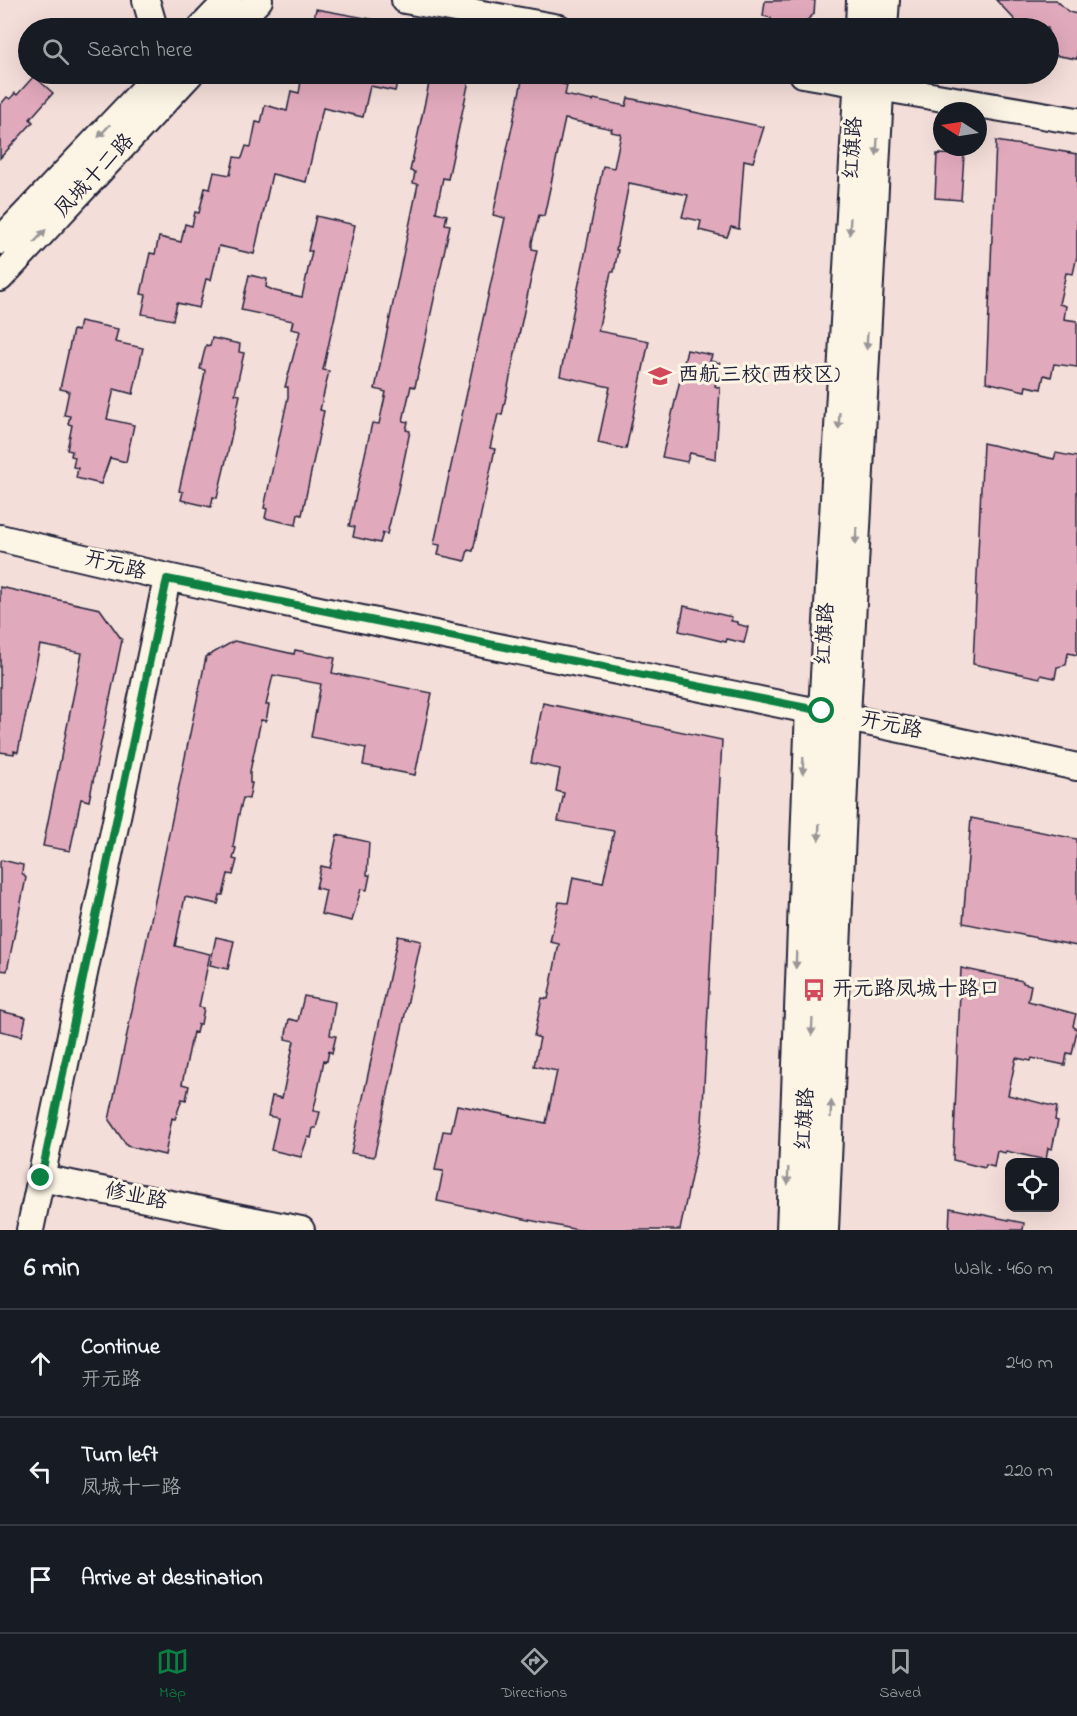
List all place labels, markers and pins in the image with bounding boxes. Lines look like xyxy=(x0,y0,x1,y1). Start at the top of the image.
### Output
place label: 西航三校(西校区) xyxy=(678,361,840,391)
school or university icon: 西航三校(西校区) xyxy=(647,363,673,389)
place label: 开元路凤城十路口 xyxy=(832,975,1000,1005)
bus stop icon: 开元路凤城十路口 xyxy=(801,977,827,1003)

